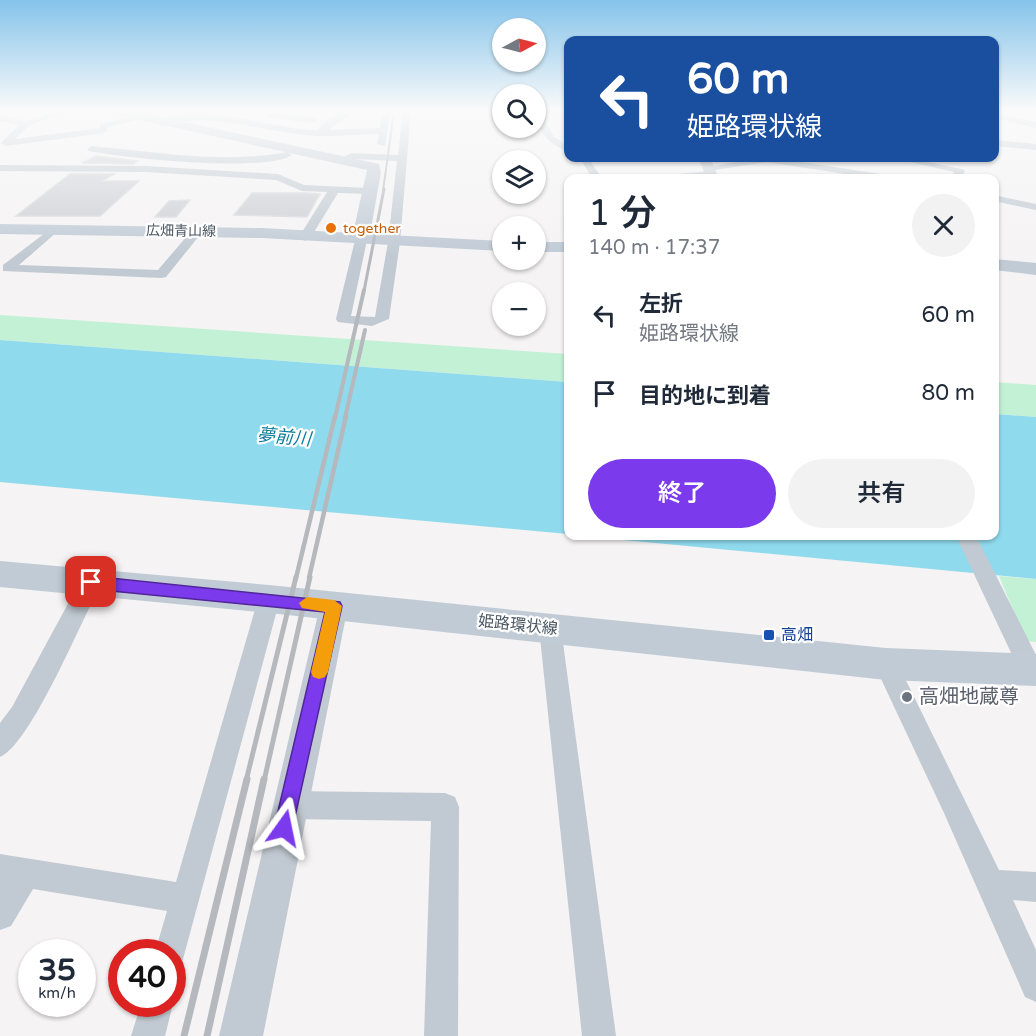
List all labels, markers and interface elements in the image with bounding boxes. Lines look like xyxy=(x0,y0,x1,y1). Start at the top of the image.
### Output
north arrow xyxy=(492,18,546,72)
map controls xyxy=(492,18,546,336)
text: 60 m xyxy=(687,54,789,105)
icon: left xyxy=(588,60,666,138)
button: search xyxy=(492,84,546,138)
text: 姫路環状線 xyxy=(687,111,822,144)
button: layers xyxy=(492,150,546,204)
text: 1 分 xyxy=(588,192,656,235)
button: close xyxy=(912,194,975,257)
button: + xyxy=(492,216,546,270)
place label: together xyxy=(343,220,401,237)
marker: together xyxy=(324,221,338,235)
street label: 広畑青山線 xyxy=(146,222,216,240)
text: 140 m · 17:37 xyxy=(588,236,720,260)
button: − xyxy=(492,282,546,336)
text: 左折 xyxy=(639,291,683,317)
icon: left xyxy=(588,299,621,332)
text: 60 m xyxy=(921,302,975,328)
text: 姫路環状線 xyxy=(639,322,739,346)
icon: arrive xyxy=(588,377,621,410)
text: 80 m xyxy=(921,380,975,406)
text: 目的地に到着 xyxy=(639,383,771,409)
water label: 夢前川 xyxy=(256,424,314,450)
button: 終了 xyxy=(588,459,776,528)
button: 共有 xyxy=(788,459,975,528)
pin xyxy=(65,556,116,607)
icon: arrive xyxy=(74,565,107,598)
street label: 姫路環状線 xyxy=(477,611,559,639)
place label: 高畑 xyxy=(781,625,813,645)
marker: 高畑 xyxy=(762,628,776,642)
place label: 高畑地蔵尊 xyxy=(919,685,1019,709)
marker: 高畑地蔵尊 xyxy=(900,690,914,704)
position arrow xyxy=(252,796,316,860)
speed limit sign: 40 xyxy=(108,939,186,1017)
text: 35 xyxy=(38,952,76,989)
text: km/h xyxy=(38,984,76,1002)

